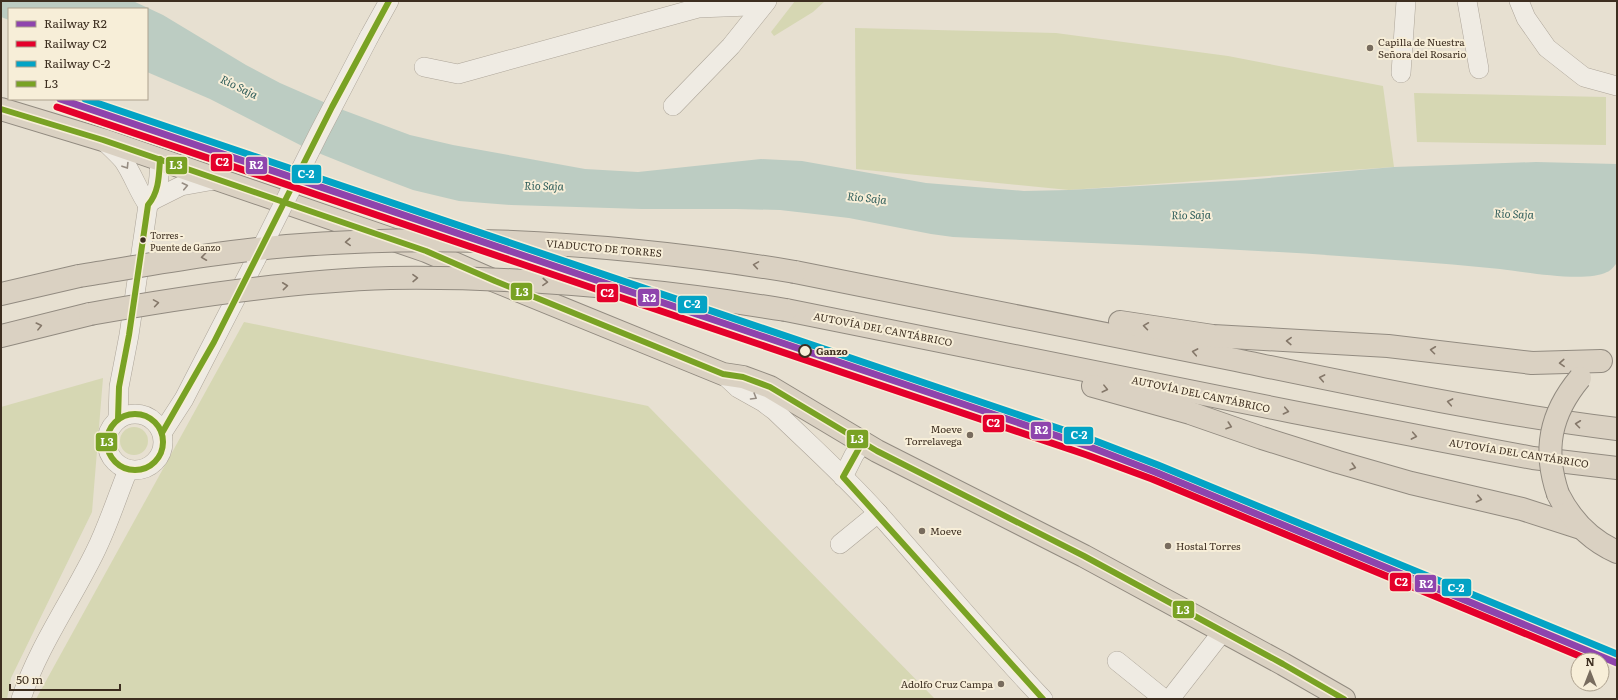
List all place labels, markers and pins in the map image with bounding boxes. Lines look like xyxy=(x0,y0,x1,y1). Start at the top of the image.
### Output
place label: Capilla de Nuestra Señora del Rosario xyxy=(1378,34,1466,61)
marker: Capilla de Nuestra Señora del Rosario xyxy=(1365,43,1375,53)
place label: Torres - Puente de Ganzo xyxy=(150,228,220,254)
marker: Torres - Puente de Ganzo xyxy=(138,235,148,245)
place label: Ganzo xyxy=(816,343,848,358)
marker: Ganzo xyxy=(798,344,812,358)
place label: Moeve Torrelavega xyxy=(905,421,963,448)
marker: Moeve Torrelavega xyxy=(965,430,975,440)
place label: Moeve xyxy=(930,523,962,538)
marker: Moeve xyxy=(917,526,927,536)
place label: Hostal Torres xyxy=(1176,538,1241,553)
marker: Hostal Torres xyxy=(1163,541,1173,551)
place label: Adolfo Cruz Campa xyxy=(901,676,994,691)
marker: Adolfo Cruz Campa xyxy=(996,679,1006,689)

